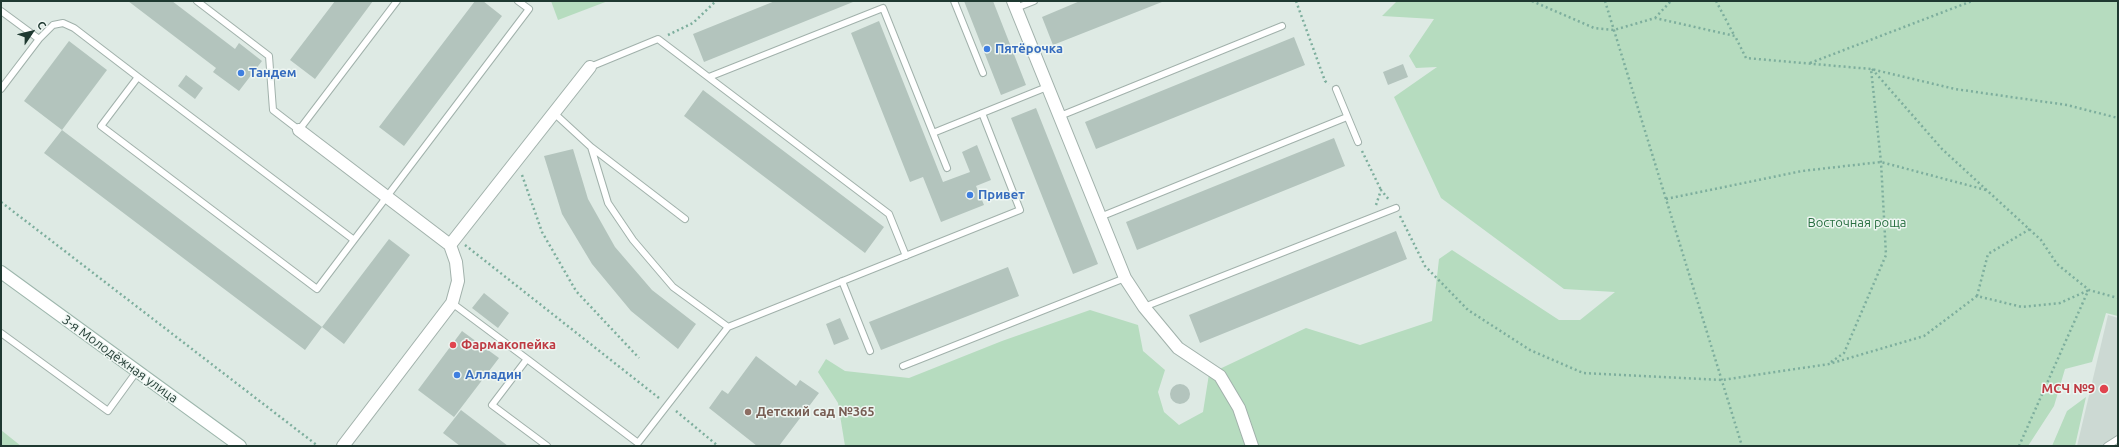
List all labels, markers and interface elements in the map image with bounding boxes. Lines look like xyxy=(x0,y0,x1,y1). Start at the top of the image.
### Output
north arrow xyxy=(12,12,52,52)
text: С xyxy=(35,19,49,31)
place label: Пятёрочка xyxy=(995,41,1063,57)
marker: Пятёрочка xyxy=(982,44,992,54)
place label: Тандем xyxy=(249,65,296,81)
marker: Тандем xyxy=(236,68,246,78)
place label: Привет xyxy=(978,187,1025,203)
marker: Привет xyxy=(965,190,975,200)
park label: Восточная роща xyxy=(1807,215,1907,231)
street label: 3-я Молодёжная улица xyxy=(59,312,181,406)
place label: Фармакопейка xyxy=(461,337,556,353)
marker: Фармакопейка xyxy=(448,340,458,350)
place label: Алладин xyxy=(465,367,522,383)
marker: Алладин xyxy=(452,370,462,380)
place label: МСЧ №9 xyxy=(2042,381,2095,397)
marker: МСЧ №9 xyxy=(2098,383,2110,395)
place label: Детский сад №365 xyxy=(756,404,875,420)
marker: Детский сад №365 xyxy=(743,407,753,417)

